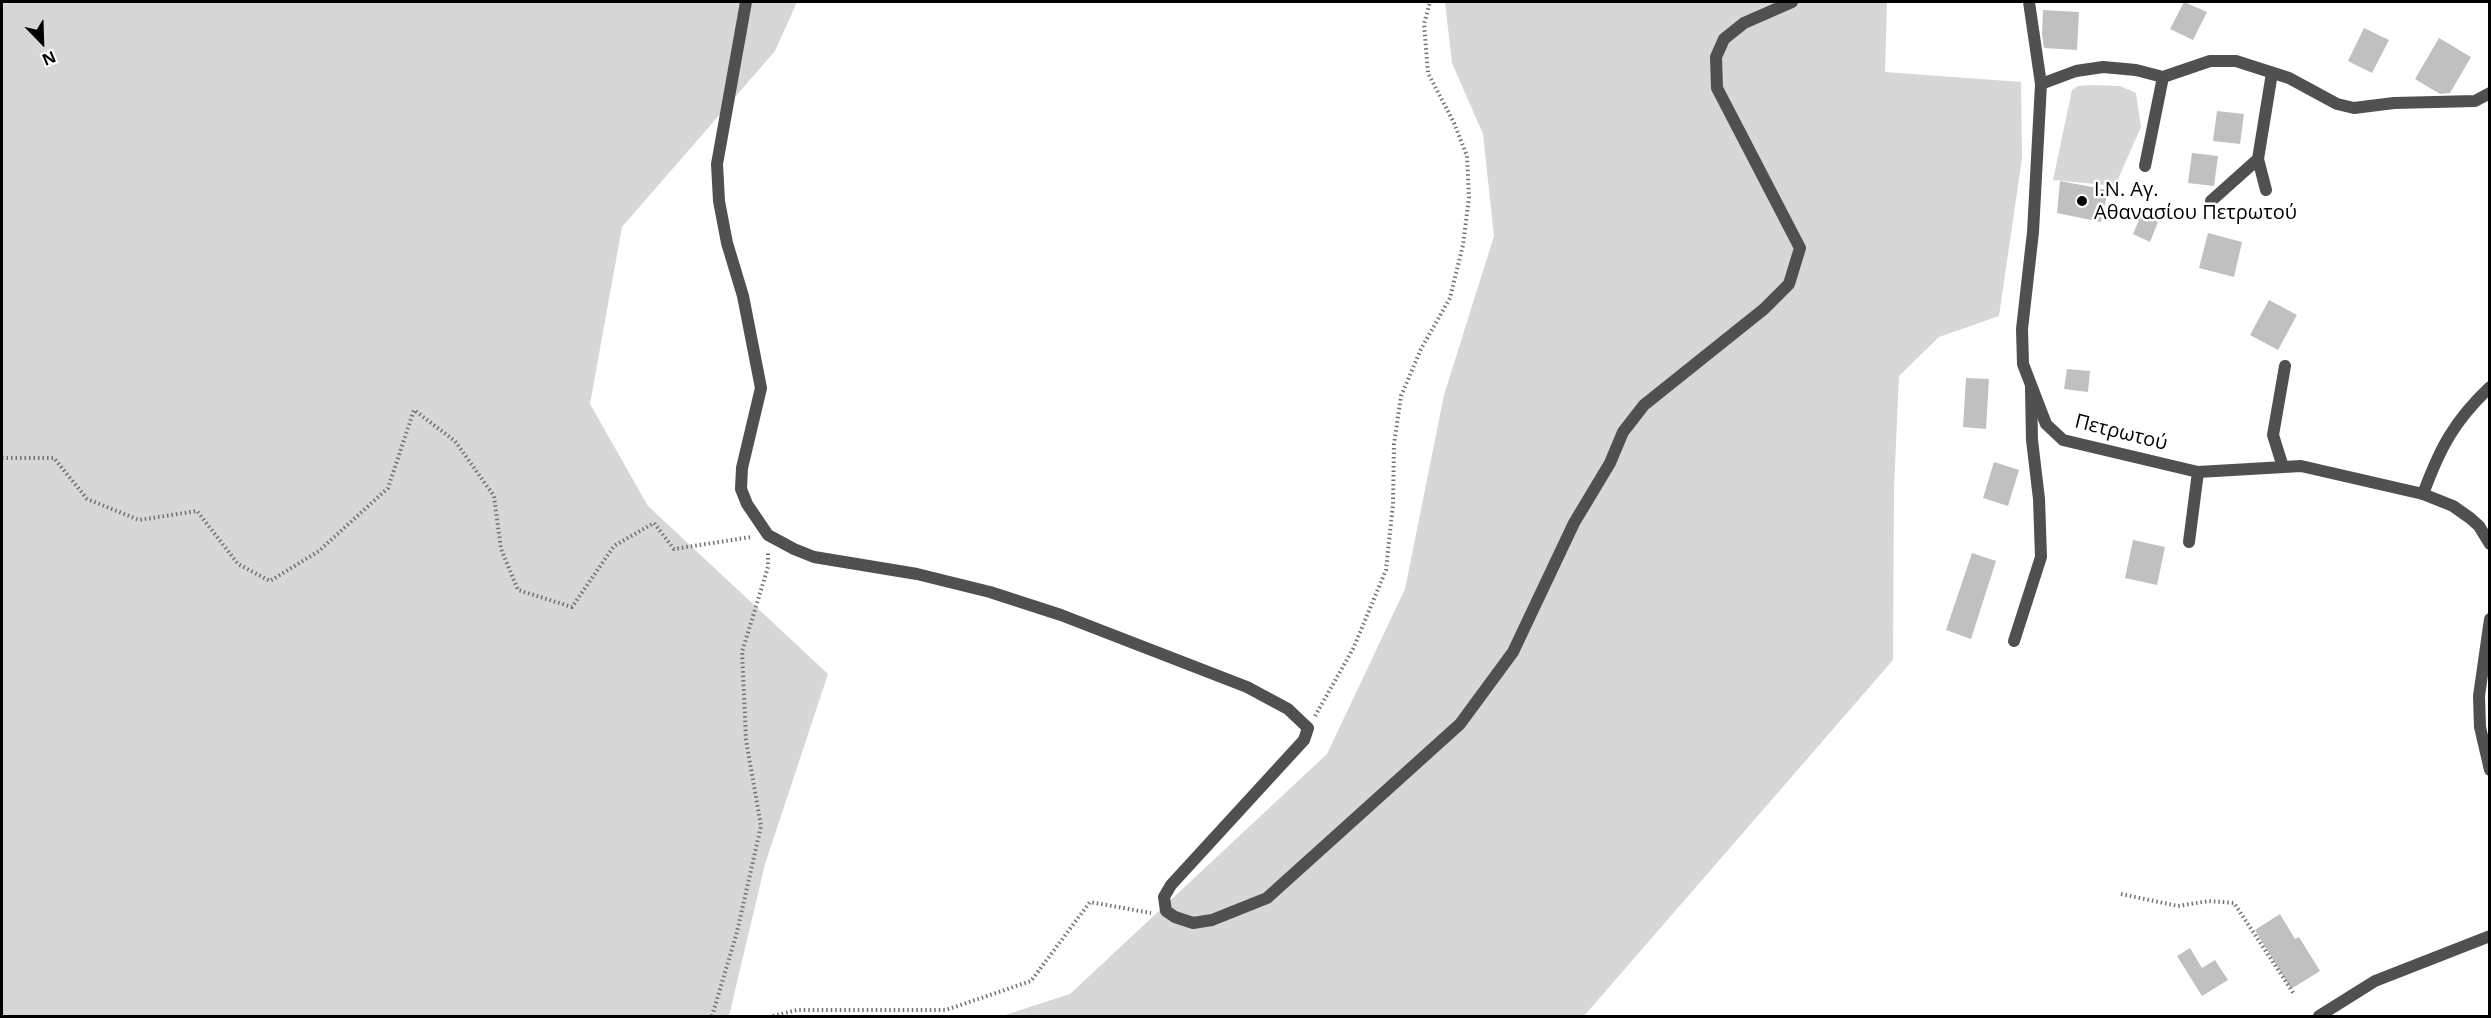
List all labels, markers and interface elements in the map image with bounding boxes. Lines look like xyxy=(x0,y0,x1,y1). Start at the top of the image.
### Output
north arrow xyxy=(12,12,72,72)
text: N xyxy=(39,46,59,71)
place label: Ι.Ν. Αγ. Αθανασίου Πετρωτού xyxy=(2094,178,2297,225)
marker: Ι.Ν. Αγ. Αθανασίου Πετρωτού xyxy=(2075,194,2089,208)
street label: Πετρωτού xyxy=(2072,410,2170,456)

